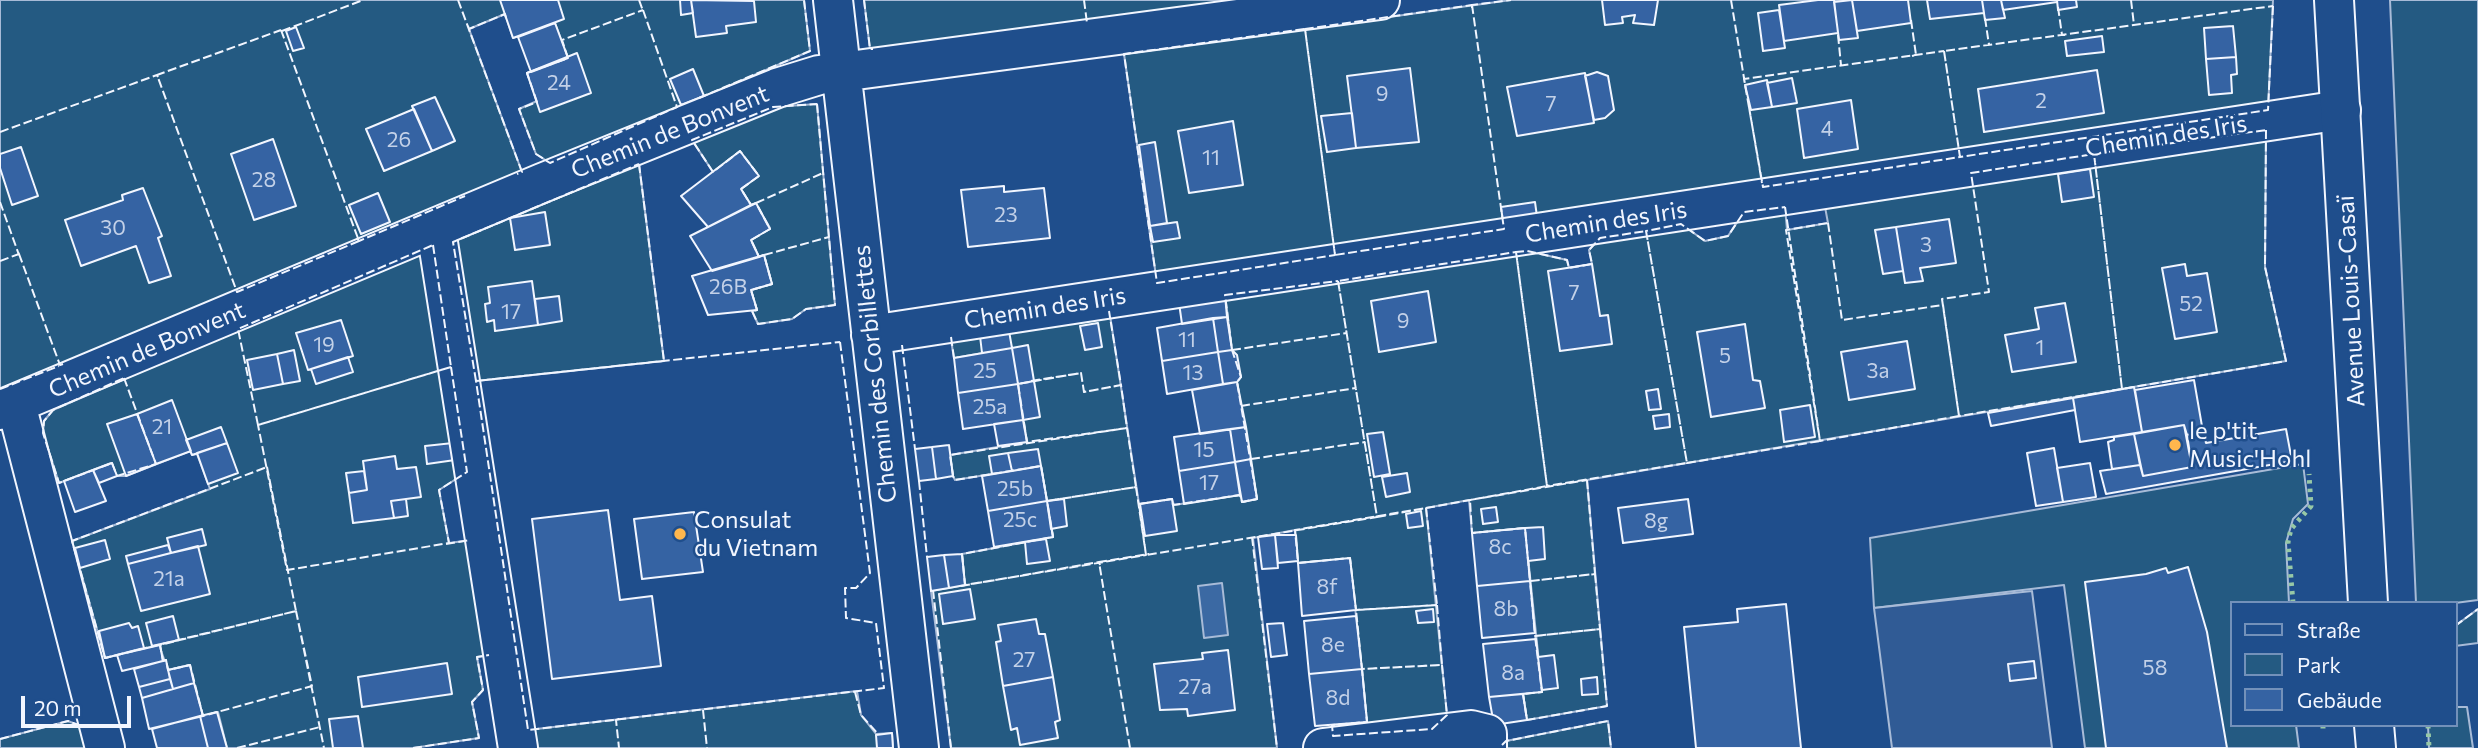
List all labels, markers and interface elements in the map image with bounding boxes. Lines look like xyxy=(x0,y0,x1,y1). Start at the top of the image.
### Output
house number: 24 xyxy=(547,70,571,96)
street label: Chemin de Bonvent xyxy=(567,79,773,185)
house number: 9 xyxy=(1376,81,1388,107)
house number: 2 xyxy=(2035,88,2047,114)
house number: 7 xyxy=(1545,91,1557,117)
street label: Chemin des Iris xyxy=(2083,109,2249,163)
house number: 4 xyxy=(1821,116,1833,142)
house number: 26 xyxy=(387,127,411,153)
house number: 11 xyxy=(1202,145,1220,171)
house number: 28 xyxy=(252,167,276,193)
street label: Avenue Louis-Casaï xyxy=(2331,194,2371,408)
street label: Chemin des Iris xyxy=(1523,195,1689,249)
house number: 23 xyxy=(994,202,1018,228)
house number: 30 xyxy=(100,215,126,241)
house number: 3 xyxy=(1920,232,1932,258)
street label: Chemin des Corbillettes xyxy=(847,244,903,504)
house number: 26B xyxy=(709,274,747,300)
house number: 7 xyxy=(1568,280,1580,306)
street label: Chemin des Iris xyxy=(962,281,1128,335)
house number: 52 xyxy=(2179,291,2203,317)
street label: Chemin de Bonvent xyxy=(44,296,250,404)
house number: 17 xyxy=(501,299,521,325)
house number: 9 xyxy=(1397,308,1409,334)
house number: 11 xyxy=(1178,327,1196,353)
house number: 19 xyxy=(313,332,335,358)
house number: 1 xyxy=(2036,335,2044,361)
house number: 5 xyxy=(1719,343,1731,369)
house number: 25 xyxy=(973,358,997,384)
house number: 3a xyxy=(1867,358,1889,384)
house number: 13 xyxy=(1183,360,1203,386)
house number: 25a xyxy=(973,394,1007,420)
house number: 21 xyxy=(152,414,172,440)
place label: le p'tit Music'Hohl xyxy=(2189,417,2311,473)
house number: 15 xyxy=(1193,437,1215,463)
marker: le p'tit Music'Hohl xyxy=(2167,437,2183,453)
house number: 17 xyxy=(1199,470,1219,496)
house number: 25b xyxy=(997,476,1033,502)
place label: Consulat du Vietnam xyxy=(694,506,818,562)
house number: 25c xyxy=(1003,507,1037,533)
house number: 8g xyxy=(1644,508,1668,534)
marker: Consulat du Vietnam xyxy=(672,526,688,542)
house number: 8c xyxy=(1488,534,1512,560)
house number: 21a xyxy=(153,566,185,592)
house number: 8f xyxy=(1316,574,1338,600)
house number: 8b xyxy=(1493,596,1519,622)
legend xyxy=(2230,601,2457,727)
text: Straße xyxy=(2297,617,2361,642)
house number: 8e xyxy=(1321,632,1345,658)
house number: 27 xyxy=(1013,647,1035,673)
text: Park xyxy=(2297,652,2341,677)
house number: 58 xyxy=(2143,655,2167,681)
house number: 8a xyxy=(1501,660,1525,686)
house number: 27a xyxy=(1178,674,1212,700)
scale bar xyxy=(24,682,135,726)
house number: 8d xyxy=(1326,685,1350,711)
text: Gebäude xyxy=(2297,687,2382,712)
text: 20 m xyxy=(34,695,82,720)

